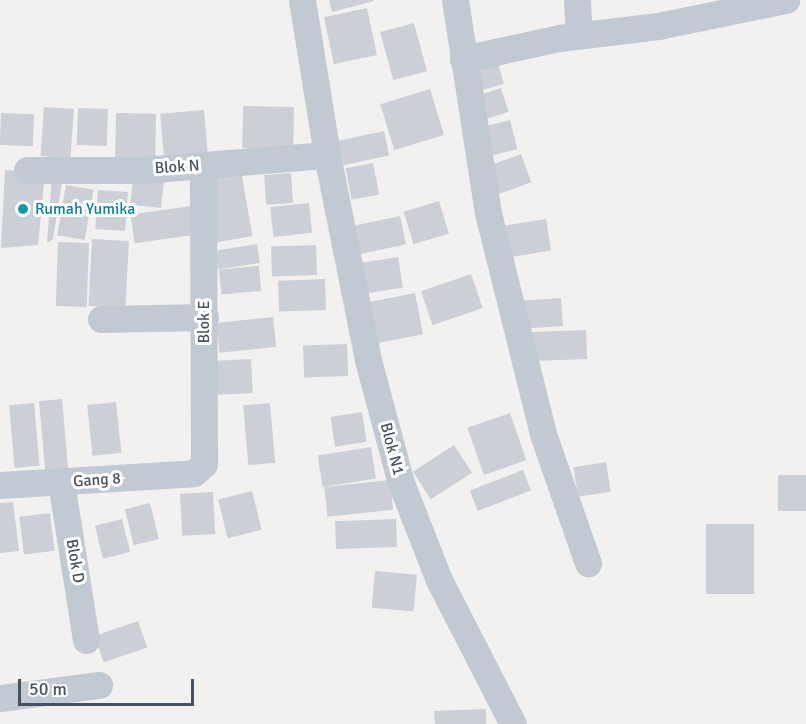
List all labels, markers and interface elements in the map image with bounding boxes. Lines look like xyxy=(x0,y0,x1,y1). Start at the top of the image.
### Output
street label: Blok N xyxy=(154,156,200,178)
place label: Rumah Yumika xyxy=(35,199,135,219)
marker: Rumah Yumika xyxy=(16,202,30,216)
street label: Blok E xyxy=(194,300,214,344)
street label: Blok N1 xyxy=(376,421,408,477)
street label: Gang 8 xyxy=(73,469,121,491)
street label: Blok D xyxy=(62,537,88,585)
scale bar xyxy=(21,667,196,705)
text: 50 m xyxy=(29,678,67,700)

